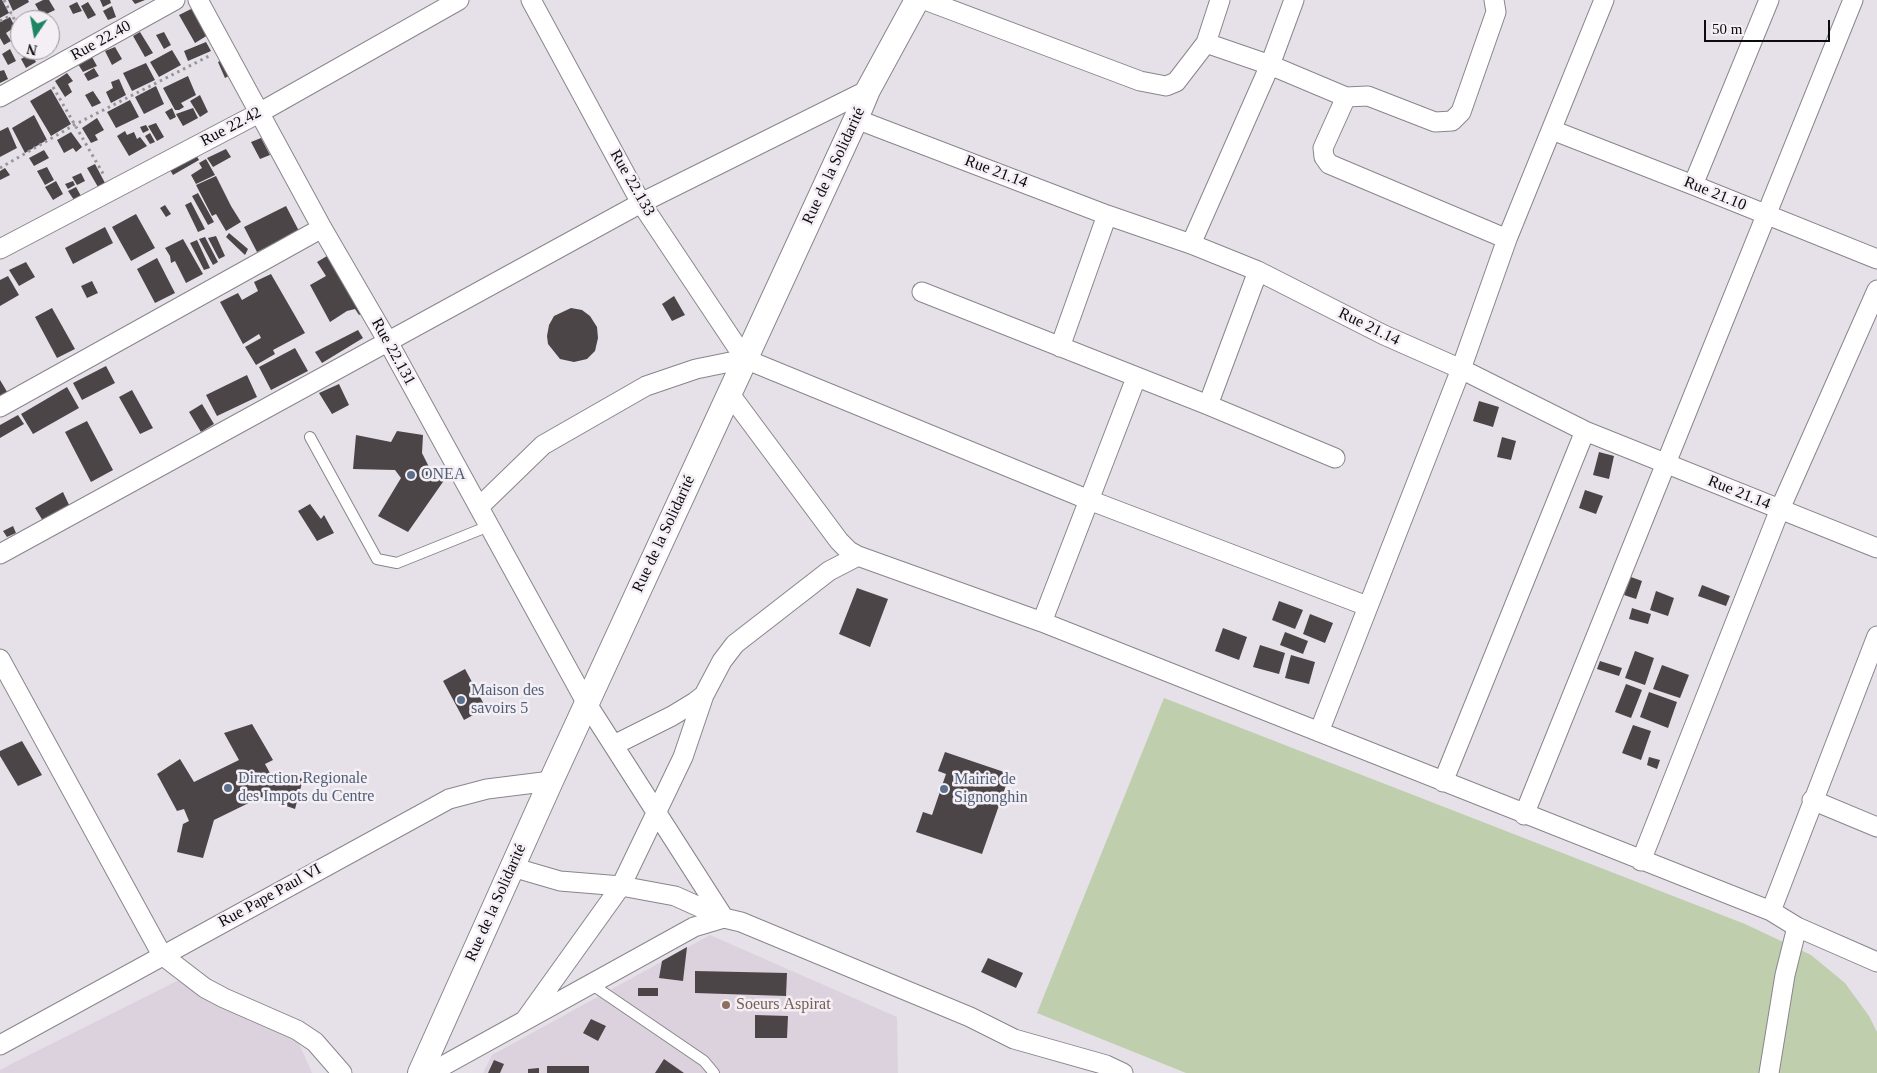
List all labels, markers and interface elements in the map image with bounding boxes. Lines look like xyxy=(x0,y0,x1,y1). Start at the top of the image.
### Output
north arrow xyxy=(10,10,60,60)
scale bar xyxy=(1707,10,1833,42)
street label: Rue 22.40 xyxy=(68,17,134,65)
text: 50 m xyxy=(1712,21,1742,37)
text: N xyxy=(25,41,38,58)
street label: Rue 22.42 xyxy=(197,103,265,151)
street label: Rue de la Solidarité xyxy=(799,105,869,227)
street label: Rue 22.133 xyxy=(605,146,659,220)
street label: Rue 21.14 xyxy=(962,151,1030,193)
street label: Rue 21.10 xyxy=(1681,173,1749,215)
street label: Rue 21.14 xyxy=(1335,304,1403,350)
street label: Rue 22.131 xyxy=(367,315,419,389)
place label: ONEA xyxy=(421,465,465,485)
marker: ONEA xyxy=(405,469,417,481)
street label: Rue 21.14 xyxy=(1705,472,1773,514)
street label: Rue de la Solidarité xyxy=(629,473,699,595)
place label: Maison des savoirs 5 xyxy=(471,681,544,719)
marker: Maison des savoirs 5 xyxy=(455,694,467,706)
place label: Direction Regionale des Impots du Centre xyxy=(238,769,374,807)
place label: Mairie de Signonghin xyxy=(954,770,1028,808)
marker: Direction Regionale des Impots du Centre xyxy=(222,782,234,794)
marker: Mairie de Signonghin xyxy=(938,783,950,795)
street label: Rue de la Solidarité xyxy=(461,841,531,965)
street label: Rue Pape Paul VI xyxy=(215,860,325,932)
place label: Soeurs Aspirat xyxy=(736,995,831,1015)
marker: Soeurs Aspirat xyxy=(720,999,732,1011)

